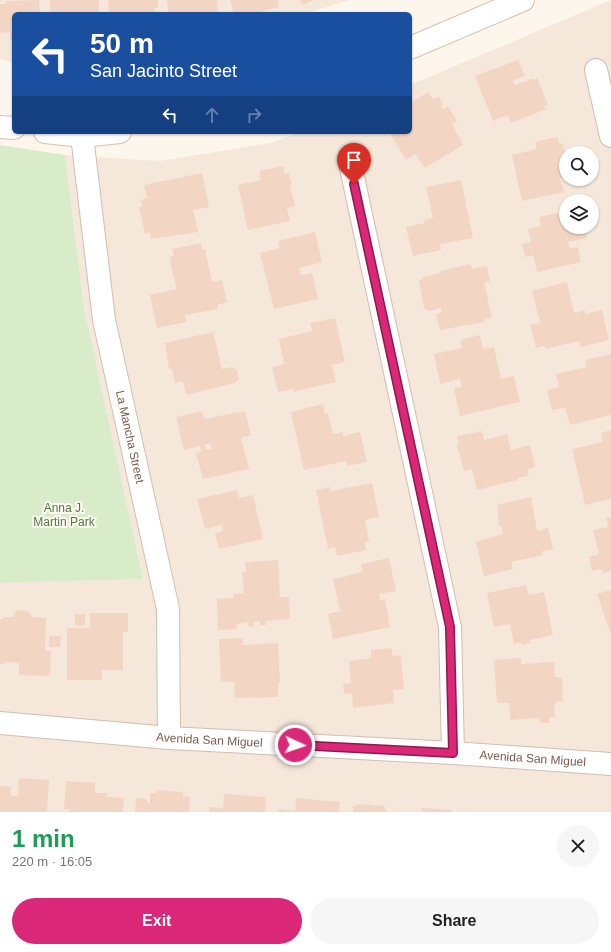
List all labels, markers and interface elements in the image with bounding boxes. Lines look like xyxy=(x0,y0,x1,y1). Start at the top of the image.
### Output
icon: left xyxy=(24,28,76,80)
text: 50 m xyxy=(90,28,154,59)
text: San Jacinto Street xyxy=(90,61,237,81)
icon: left xyxy=(159,104,181,126)
icon: ahead xyxy=(201,104,223,126)
icon: right xyxy=(243,104,265,126)
pin xyxy=(337,143,371,184)
map controls xyxy=(559,146,599,234)
button: search xyxy=(559,146,599,186)
icon: arrive xyxy=(343,149,365,171)
button: layers xyxy=(559,194,599,234)
street label: La Mancha Street xyxy=(113,389,147,485)
park label: Anna J. Martin Park xyxy=(33,501,96,529)
position arrow xyxy=(274,724,316,766)
street label: Avenida San Miguel xyxy=(155,730,263,750)
street label: Avenida San Miguel xyxy=(479,748,586,769)
text: 1 min xyxy=(12,825,75,852)
button: close xyxy=(557,825,599,867)
text: 220 m · 16:05 xyxy=(12,854,92,869)
button: Exit xyxy=(12,898,302,944)
button: Share xyxy=(310,898,599,944)

